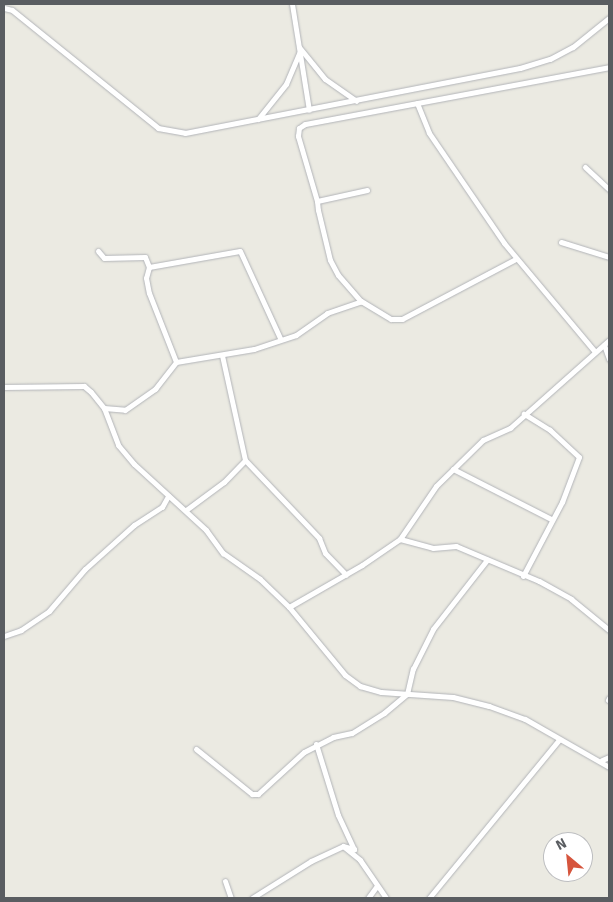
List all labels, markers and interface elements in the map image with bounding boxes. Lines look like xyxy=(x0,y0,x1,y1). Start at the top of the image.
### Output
north arrow xyxy=(543,832,593,882)
text: N xyxy=(553,834,569,854)

